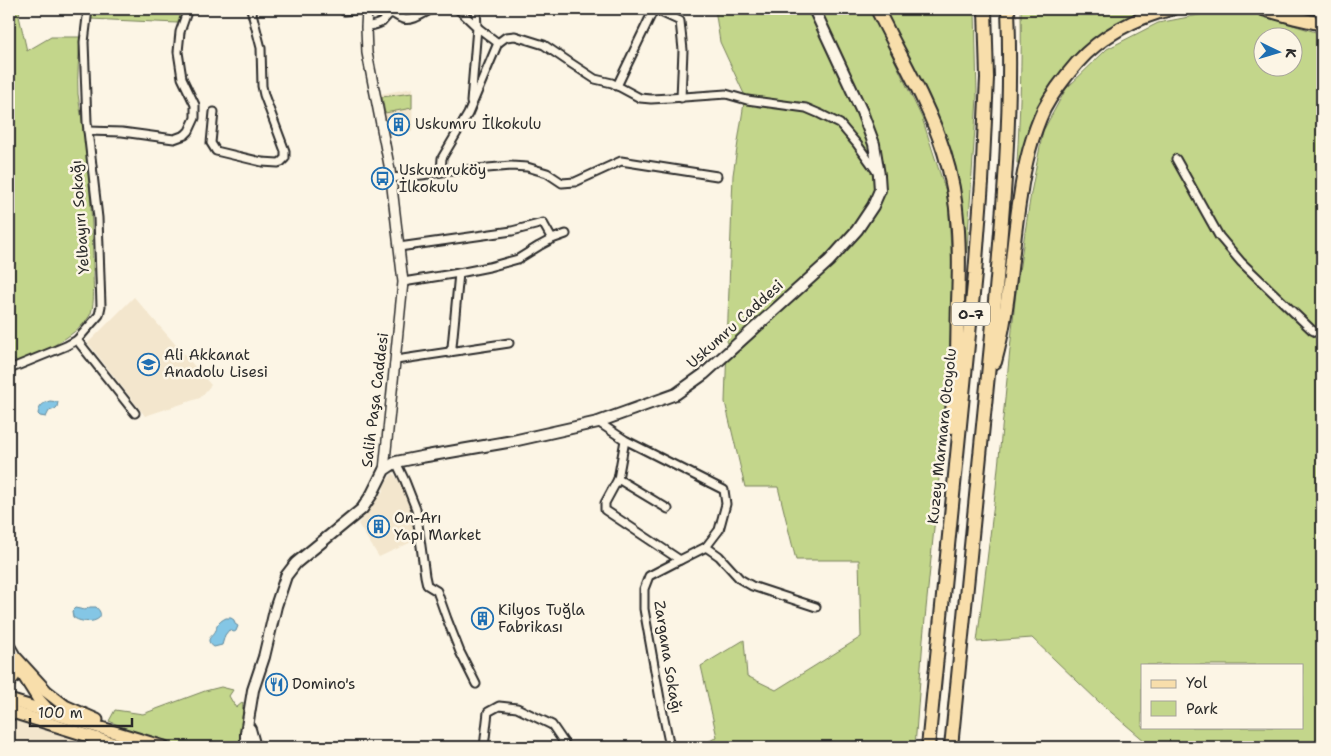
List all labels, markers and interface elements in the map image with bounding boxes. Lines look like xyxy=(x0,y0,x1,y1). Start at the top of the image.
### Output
north arrow xyxy=(1254,28,1304,78)
text: K xyxy=(1282,48,1300,59)
building icon: Uskumru İlkokulu xyxy=(387,112,411,136)
place label: Uskumru İlkokulu xyxy=(415,114,541,134)
street label: Yelbayırı Sokağı xyxy=(66,159,94,275)
place label: Uskumruköy İlkokulu xyxy=(399,160,486,197)
bus stop icon: Uskumruköy İlkokulu xyxy=(371,167,395,191)
street label: Uskumru Caddesi xyxy=(682,275,788,373)
road number: O-7 xyxy=(952,302,990,326)
street label: Salih Paşa Caddesi xyxy=(357,331,393,469)
place label: Ali Akkanat Anadolu Lisesi xyxy=(164,345,268,382)
street label: Kuzey Marmara Otoyolu xyxy=(923,347,961,525)
school or university icon: Ali Akkanat Anadolu Lisesi xyxy=(136,352,160,376)
place label: On-Arı Yapı Market xyxy=(394,508,481,545)
building icon: On-Arı Yapı Market xyxy=(366,515,390,539)
street label: Zargana Sokağı xyxy=(649,599,687,715)
place label: Kilyos Tuğla Fabrikası xyxy=(498,600,586,637)
building icon: Kilyos Tuğla Fabrikası xyxy=(470,607,494,631)
legend xyxy=(1141,664,1304,728)
restaurant icon: Domino's xyxy=(264,672,288,696)
text: Yol xyxy=(1186,673,1208,693)
place label: Domino's xyxy=(292,674,355,694)
scale bar xyxy=(30,696,132,728)
text: Park xyxy=(1186,699,1218,719)
text: 100 m xyxy=(38,703,83,723)

